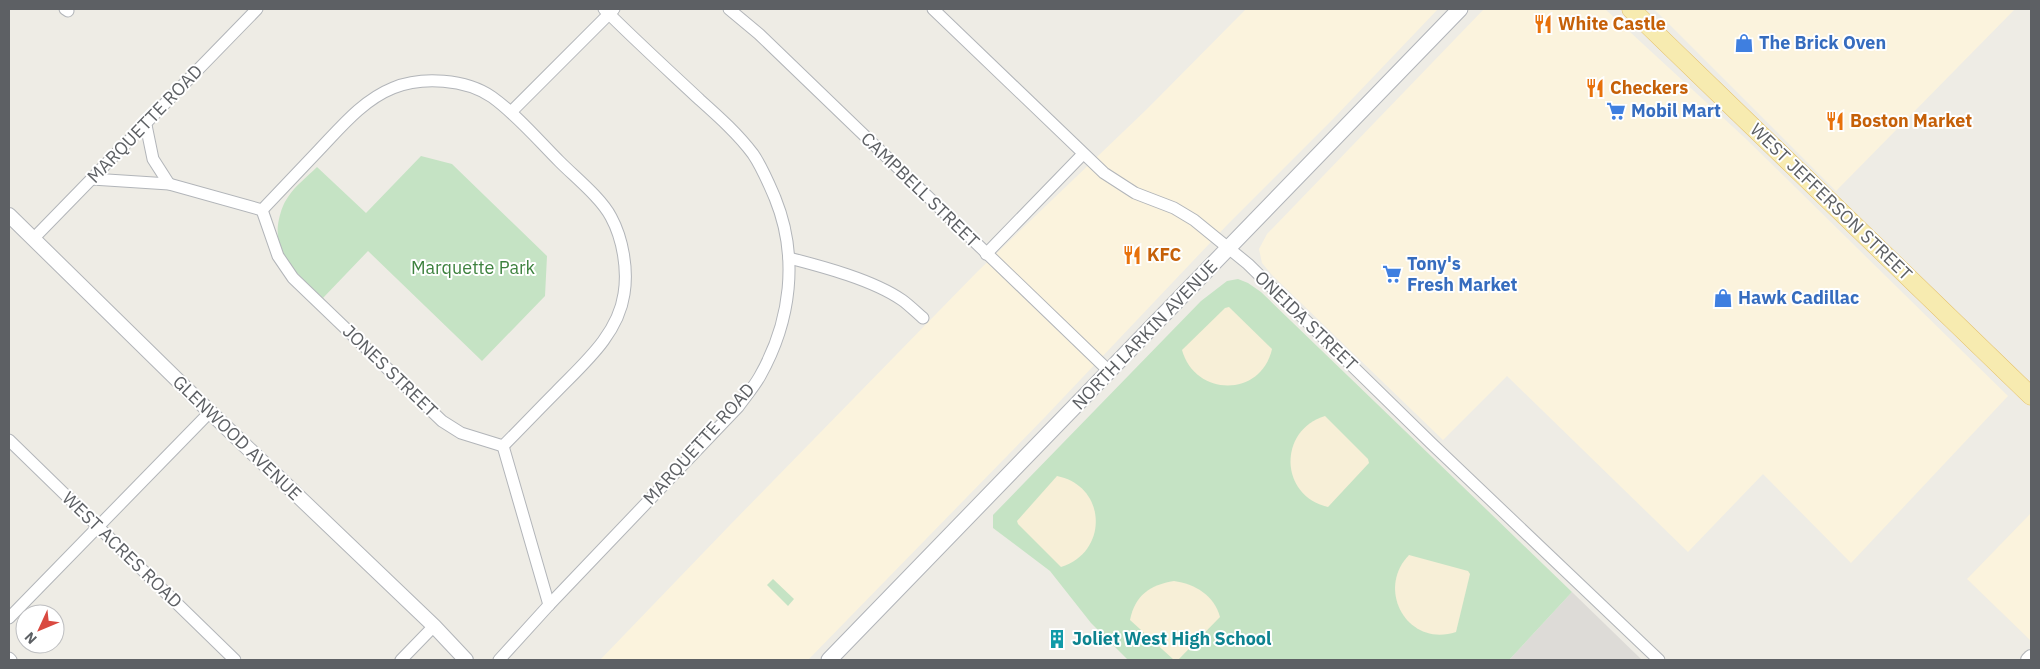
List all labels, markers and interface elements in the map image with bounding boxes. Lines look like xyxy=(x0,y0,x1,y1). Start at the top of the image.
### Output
place label: White Castle xyxy=(1558,12,1666,35)
restaurant icon: White Castle xyxy=(1532,13,1554,35)
place label: The Brick Oven xyxy=(1759,31,1886,54)
shop icon: The Brick Oven xyxy=(1733,32,1755,54)
street label: MARQUETTE ROAD xyxy=(82,60,207,188)
place label: Checkers xyxy=(1610,76,1688,99)
restaurant icon: Checkers xyxy=(1584,77,1606,99)
place label: Mobil Mart xyxy=(1631,99,1721,122)
supermarket icon: Mobil Mart xyxy=(1605,100,1627,122)
place label: Boston Market xyxy=(1850,109,1972,132)
restaurant icon: Boston Market xyxy=(1824,110,1846,132)
street label: WEST JEFFERSON STREET xyxy=(1745,118,1917,285)
street label: CAMPBELL STREET xyxy=(856,127,984,252)
place label: KFC xyxy=(1147,243,1182,266)
restaurant icon: KFC xyxy=(1121,244,1143,266)
place label: Tony's Fresh Market xyxy=(1407,252,1518,296)
street label: NORTH LARKIN AVENUE xyxy=(1067,255,1222,414)
park label: Marquette Park xyxy=(411,256,536,279)
supermarket icon: Tony's Fresh Market xyxy=(1381,263,1403,285)
street label: ONEIDA STREET xyxy=(1250,266,1363,376)
place label: Hawk Cadillac xyxy=(1738,286,1859,309)
shop icon: Hawk Cadillac xyxy=(1712,287,1734,309)
street label: JONES STREET xyxy=(338,320,443,422)
street label: GLENWOOD AVENUE xyxy=(168,370,307,505)
street label: MARQUETTE ROAD xyxy=(638,378,759,509)
street label: WEST ACRES ROAD xyxy=(58,487,187,613)
north arrow xyxy=(15,604,65,654)
place label: Joliet West High School xyxy=(1072,627,1272,650)
text: N xyxy=(21,628,41,648)
building icon: Joliet West High School xyxy=(1046,628,1068,650)

